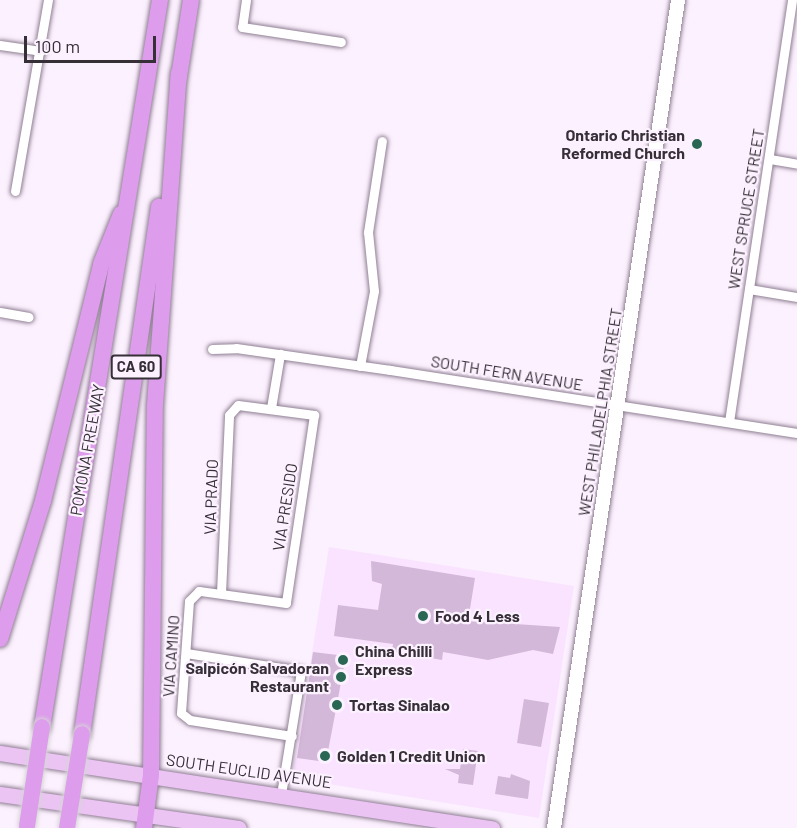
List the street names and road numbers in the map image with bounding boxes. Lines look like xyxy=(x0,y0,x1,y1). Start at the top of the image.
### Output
street label: WEST SPRUCE STREET xyxy=(724,127,768,291)
street label: WEST PHILADELPHIA STREET xyxy=(574,307,626,517)
street label: SOUTH FERN AVENUE xyxy=(430,351,584,395)
road number: CA 60 xyxy=(110,355,162,379)
street label: POMONA FREEWAY xyxy=(66,383,108,517)
street label: VIA PRADO xyxy=(200,459,222,535)
street label: VIA PRESIDO xyxy=(269,462,301,552)
street label: VIA CAMINO xyxy=(159,614,183,698)
street label: SOUTH EUCLID AVENUE xyxy=(165,750,333,792)

